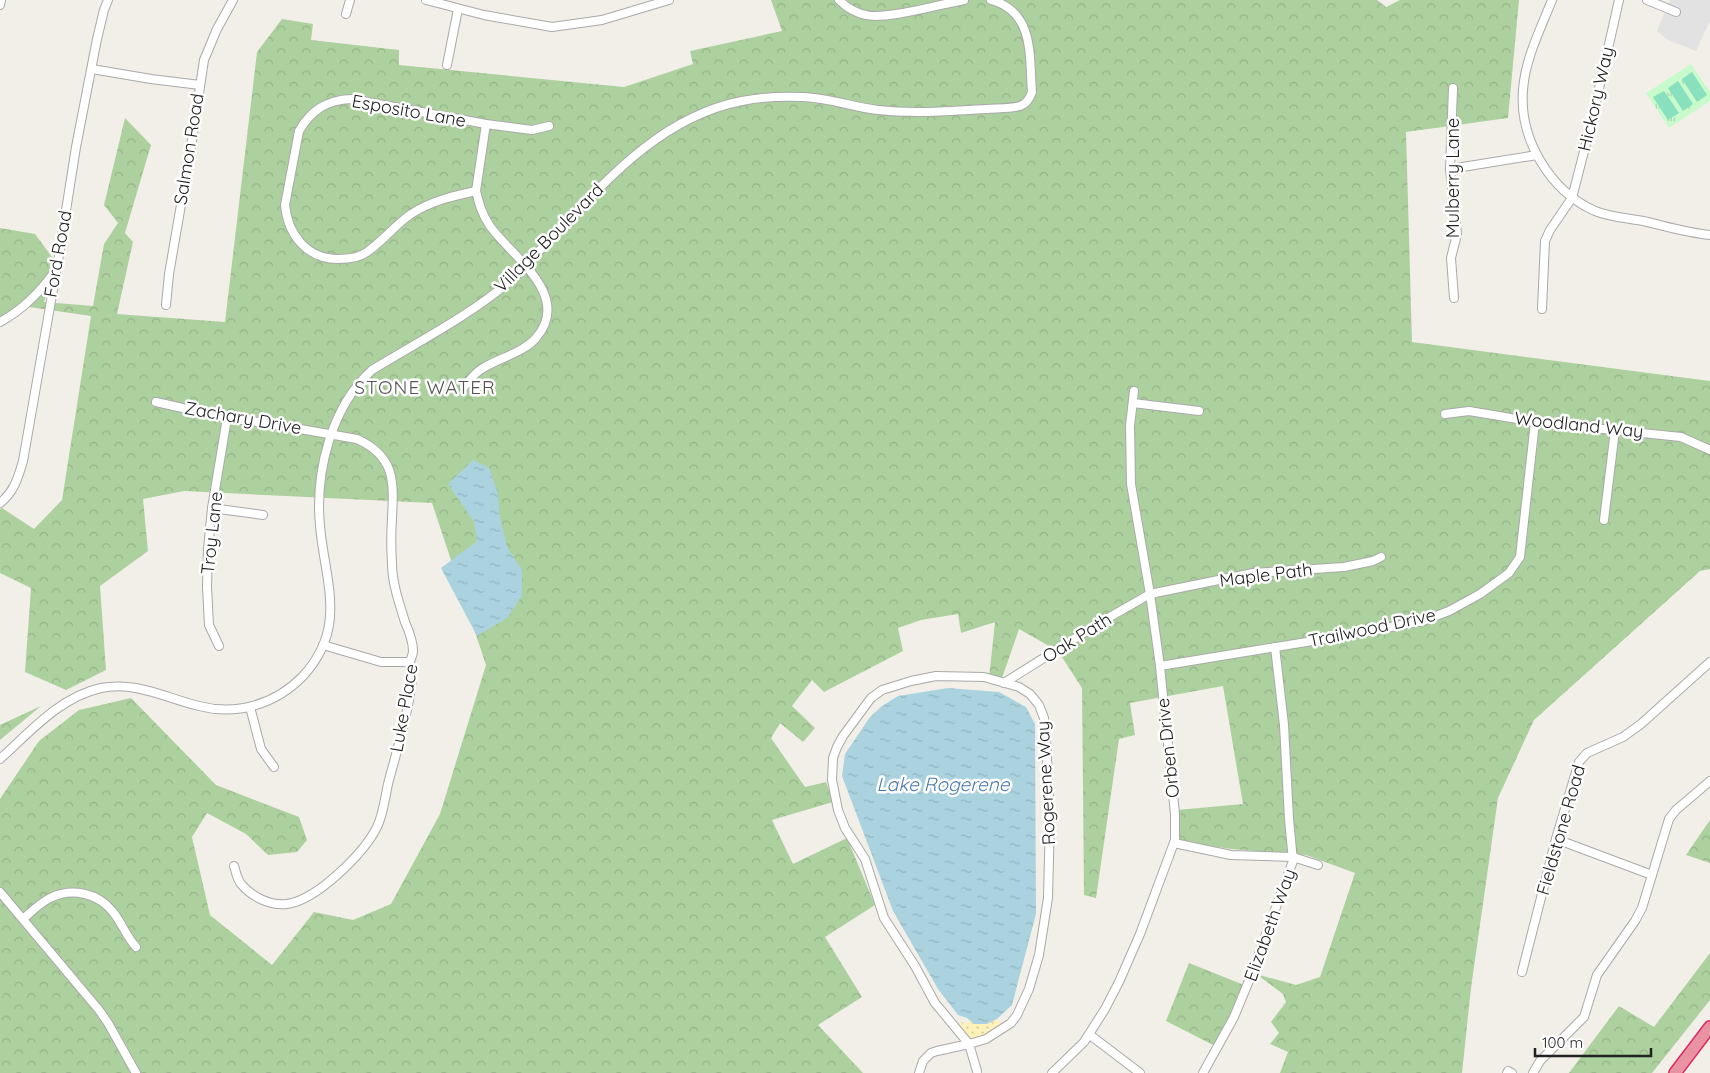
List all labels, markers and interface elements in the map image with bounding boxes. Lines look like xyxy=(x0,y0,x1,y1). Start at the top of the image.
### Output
street label: Hickory Way xyxy=(1572,44,1619,153)
street label: Esposito Lane xyxy=(350,89,468,132)
street label: Salmon Road xyxy=(168,92,209,206)
street label: Mulberry Lane xyxy=(1441,118,1464,238)
street label: Village Boulevard xyxy=(489,178,608,297)
street label: Ford Road xyxy=(39,209,76,299)
district label: STONE WATER xyxy=(354,375,496,399)
street label: Zachary Drive xyxy=(183,396,303,439)
street label: Woodland Way xyxy=(1514,406,1645,443)
street label: Troy Lane xyxy=(196,490,227,576)
street label: Maple Path xyxy=(1218,557,1314,592)
street label: Trailwood Drive xyxy=(1306,603,1438,652)
street label: Oak Path xyxy=(1038,607,1116,668)
street label: Luke Place xyxy=(384,662,423,754)
street label: Orben Drive xyxy=(1151,697,1184,799)
street label: Rogerene Way xyxy=(1031,720,1060,846)
street label: Fieldstone Road xyxy=(1531,762,1590,898)
water label: Lake Rogerene xyxy=(877,772,1011,796)
street label: Elizabeth Way xyxy=(1238,865,1301,984)
scale bar xyxy=(1535,1026,1651,1058)
text: 100 m xyxy=(1542,1033,1583,1052)

